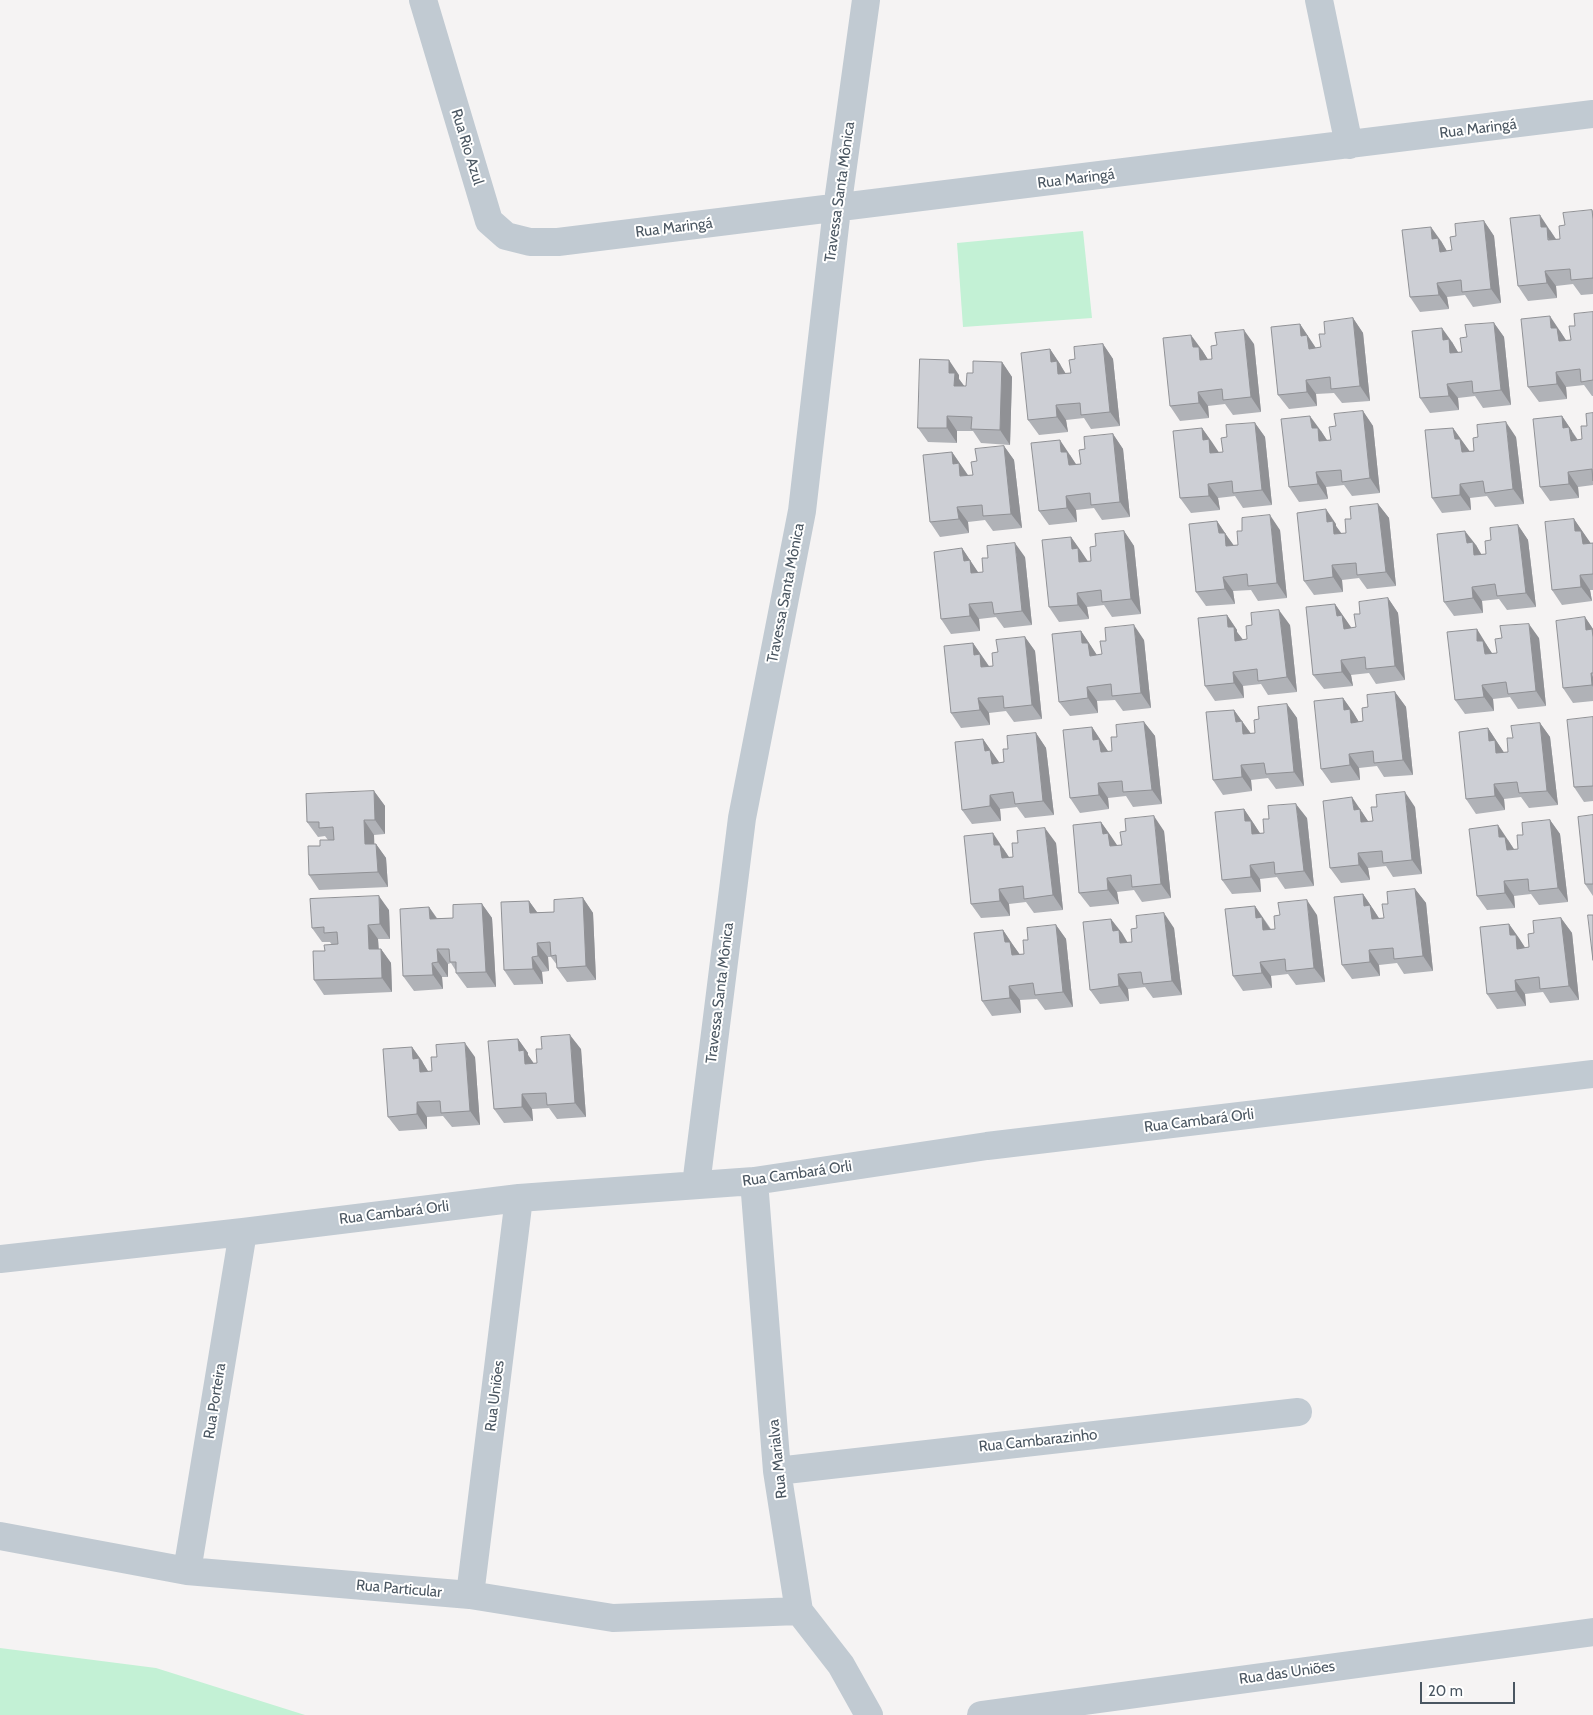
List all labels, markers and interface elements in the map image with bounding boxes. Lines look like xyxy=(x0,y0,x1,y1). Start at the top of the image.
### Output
street label: Rua Rio Azul xyxy=(447,107,487,187)
street label: Rua Maringá xyxy=(1438,115,1518,143)
street label: Travessa Santa Mônica xyxy=(821,121,859,263)
street label: Rua Maringá xyxy=(1036,165,1116,193)
street label: Rua Maringá xyxy=(634,214,714,242)
street label: Travessa Santa Mônica xyxy=(764,522,808,664)
street label: Travessa Santa Mônica xyxy=(702,922,738,1064)
street label: Rua Cambará Orli xyxy=(1143,1105,1255,1137)
street label: Rua Cambará Orli xyxy=(741,1157,853,1191)
street label: Rua Cambará Orli xyxy=(338,1197,450,1229)
street label: Rua Uniões xyxy=(482,1359,508,1433)
street label: Rua Porteira xyxy=(200,1362,230,1440)
street label: Rua Marialva xyxy=(765,1418,791,1500)
street label: Rua Cambarazinho xyxy=(978,1426,1098,1456)
street label: Rua Particular xyxy=(355,1576,443,1602)
street label: Rua das Uniões xyxy=(1238,1657,1336,1689)
scale bar xyxy=(1423,1672,1518,1704)
text: 20 m xyxy=(1428,1682,1463,1700)

